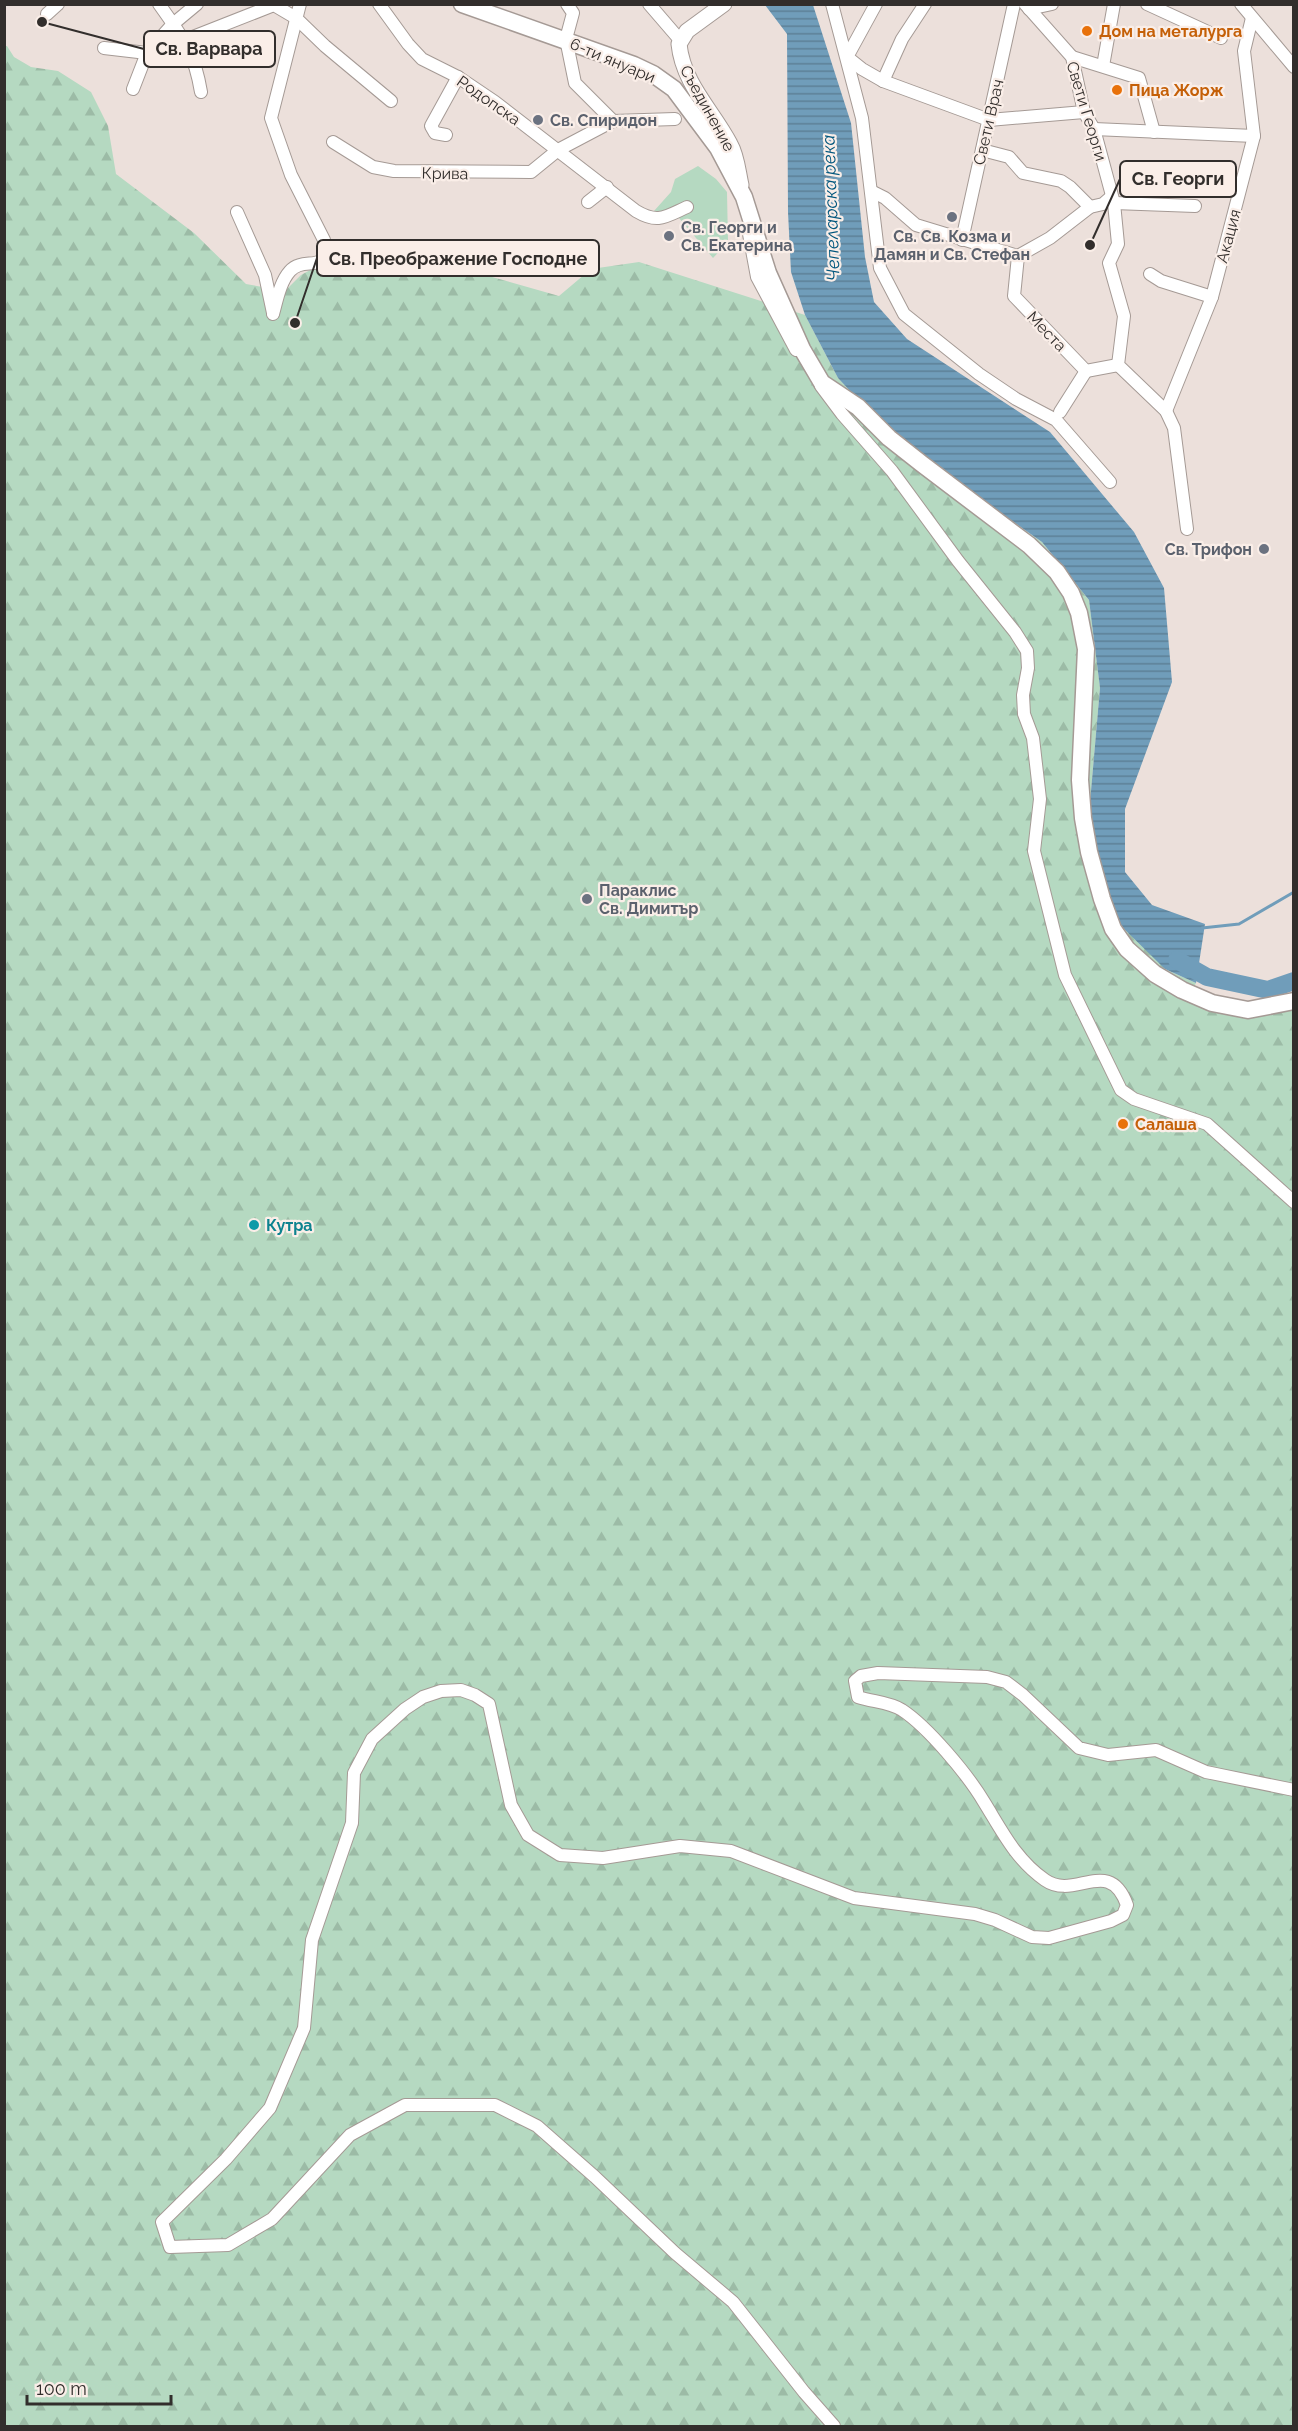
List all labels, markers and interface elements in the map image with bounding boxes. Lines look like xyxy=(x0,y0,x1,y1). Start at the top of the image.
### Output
place label: Дом на металурга xyxy=(1099,22,1242,41)
marker: Дом на металурга xyxy=(1080,24,1094,38)
callout: Св. Варвара xyxy=(144,31,275,67)
street label: 6-ти януари xyxy=(567,34,658,87)
text: Св. Варвара xyxy=(155,38,263,59)
street label: Свети Георги xyxy=(1062,59,1111,163)
street label: Съединение xyxy=(676,62,739,155)
street label: Родопска xyxy=(453,72,524,129)
street label: Свети Врач xyxy=(969,77,1008,167)
place label: Пица Жорж xyxy=(1129,81,1224,100)
marker: Пица Жорж xyxy=(1110,83,1124,97)
place label: Св. Спиридон xyxy=(550,111,657,130)
marker: Св. Спиридон xyxy=(531,113,545,127)
water label: Чепеларска река xyxy=(817,134,844,282)
callout: Св. Георги xyxy=(1120,161,1236,197)
street label: Крива xyxy=(421,164,469,183)
text: Св. Георги xyxy=(1132,168,1224,189)
street label: Акация xyxy=(1212,207,1245,265)
marker: Св. Св. Козма и Дамян и Св. Стефан xyxy=(945,210,959,224)
place label: Св. Георги и Св. Екатерина xyxy=(681,218,793,255)
place label: Св. Св. Козма и Дамян и Св. Стефан xyxy=(874,227,1030,264)
marker: Св. Георги и Св. Екатерина xyxy=(662,229,676,243)
callout: Св. Преображение Господне xyxy=(317,240,599,276)
text: Св. Преображение Господне xyxy=(329,248,587,269)
street label: Места xyxy=(1023,307,1070,355)
place label: Св. Трифон xyxy=(1165,540,1252,559)
marker: Св. Трифон xyxy=(1257,542,1271,556)
place label: Параклис Св. Димитър xyxy=(599,881,698,918)
marker: Параклис Св. Димитър xyxy=(580,892,594,906)
place label: Салаша xyxy=(1135,1115,1197,1134)
marker: Салаша xyxy=(1116,1117,1130,1131)
place label: Кутра xyxy=(266,1216,312,1235)
marker: Кутра xyxy=(247,1218,261,1232)
scale bar xyxy=(27,2368,171,2406)
text: 100 m xyxy=(36,2378,87,2399)

